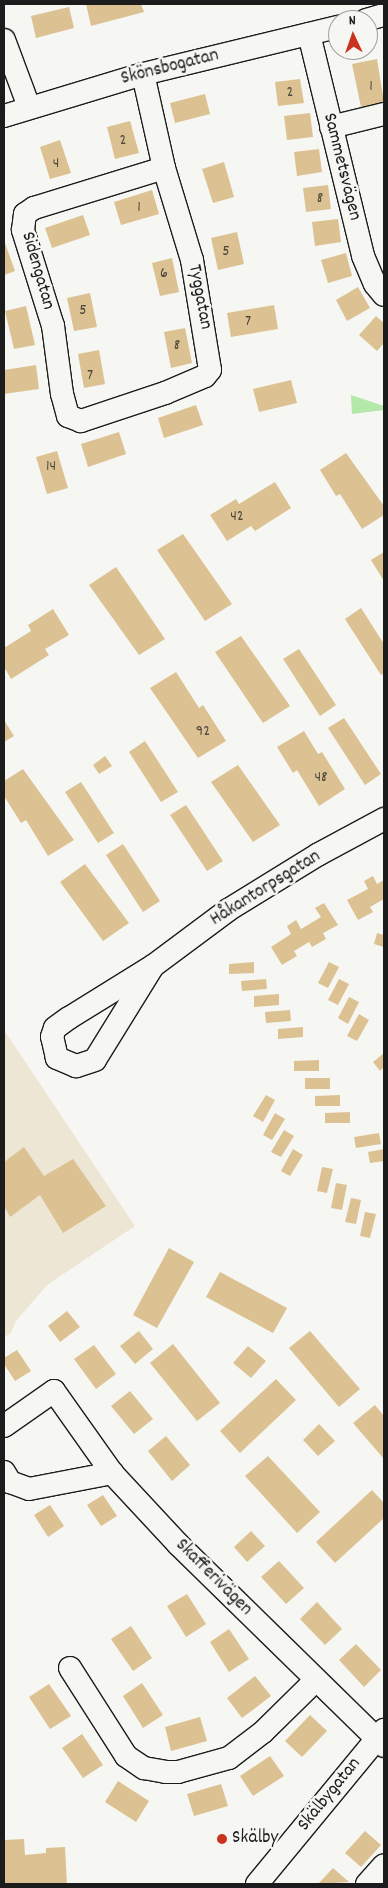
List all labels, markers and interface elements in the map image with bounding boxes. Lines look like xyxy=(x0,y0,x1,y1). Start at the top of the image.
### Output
north arrow xyxy=(328,10,378,60)
text: N xyxy=(348,11,356,31)
street label: Skönsbogatan xyxy=(119,45,221,91)
house number: 1 xyxy=(369,77,373,97)
house number: 2 xyxy=(287,83,293,103)
street label: Sammetsvägen xyxy=(317,111,365,223)
house number: 2 xyxy=(120,131,126,151)
house number: 4 xyxy=(53,154,59,174)
house number: 8 xyxy=(317,189,323,209)
house number: 1 xyxy=(137,198,141,218)
street label: Sidengatan xyxy=(15,229,59,313)
house number: 5 xyxy=(222,242,230,262)
street label: Tyggatan xyxy=(182,263,216,331)
house number: 6 xyxy=(160,264,168,284)
house number: 5 xyxy=(79,301,87,321)
house number: 7 xyxy=(245,312,251,332)
house number: 8 xyxy=(174,336,180,356)
house number: 7 xyxy=(87,366,93,386)
house number: 14 xyxy=(46,457,56,477)
house number: 42 xyxy=(230,507,244,527)
house number: 92 xyxy=(196,722,210,742)
house number: 48 xyxy=(314,768,328,788)
street label: Håkantorpsgatan xyxy=(207,846,325,932)
street label: Skafferivägen xyxy=(170,1535,256,1621)
street label: Skälbygatan xyxy=(293,1754,367,1836)
place label: Skälby xyxy=(232,1828,278,1850)
marker: Skälby xyxy=(216,1833,228,1845)

